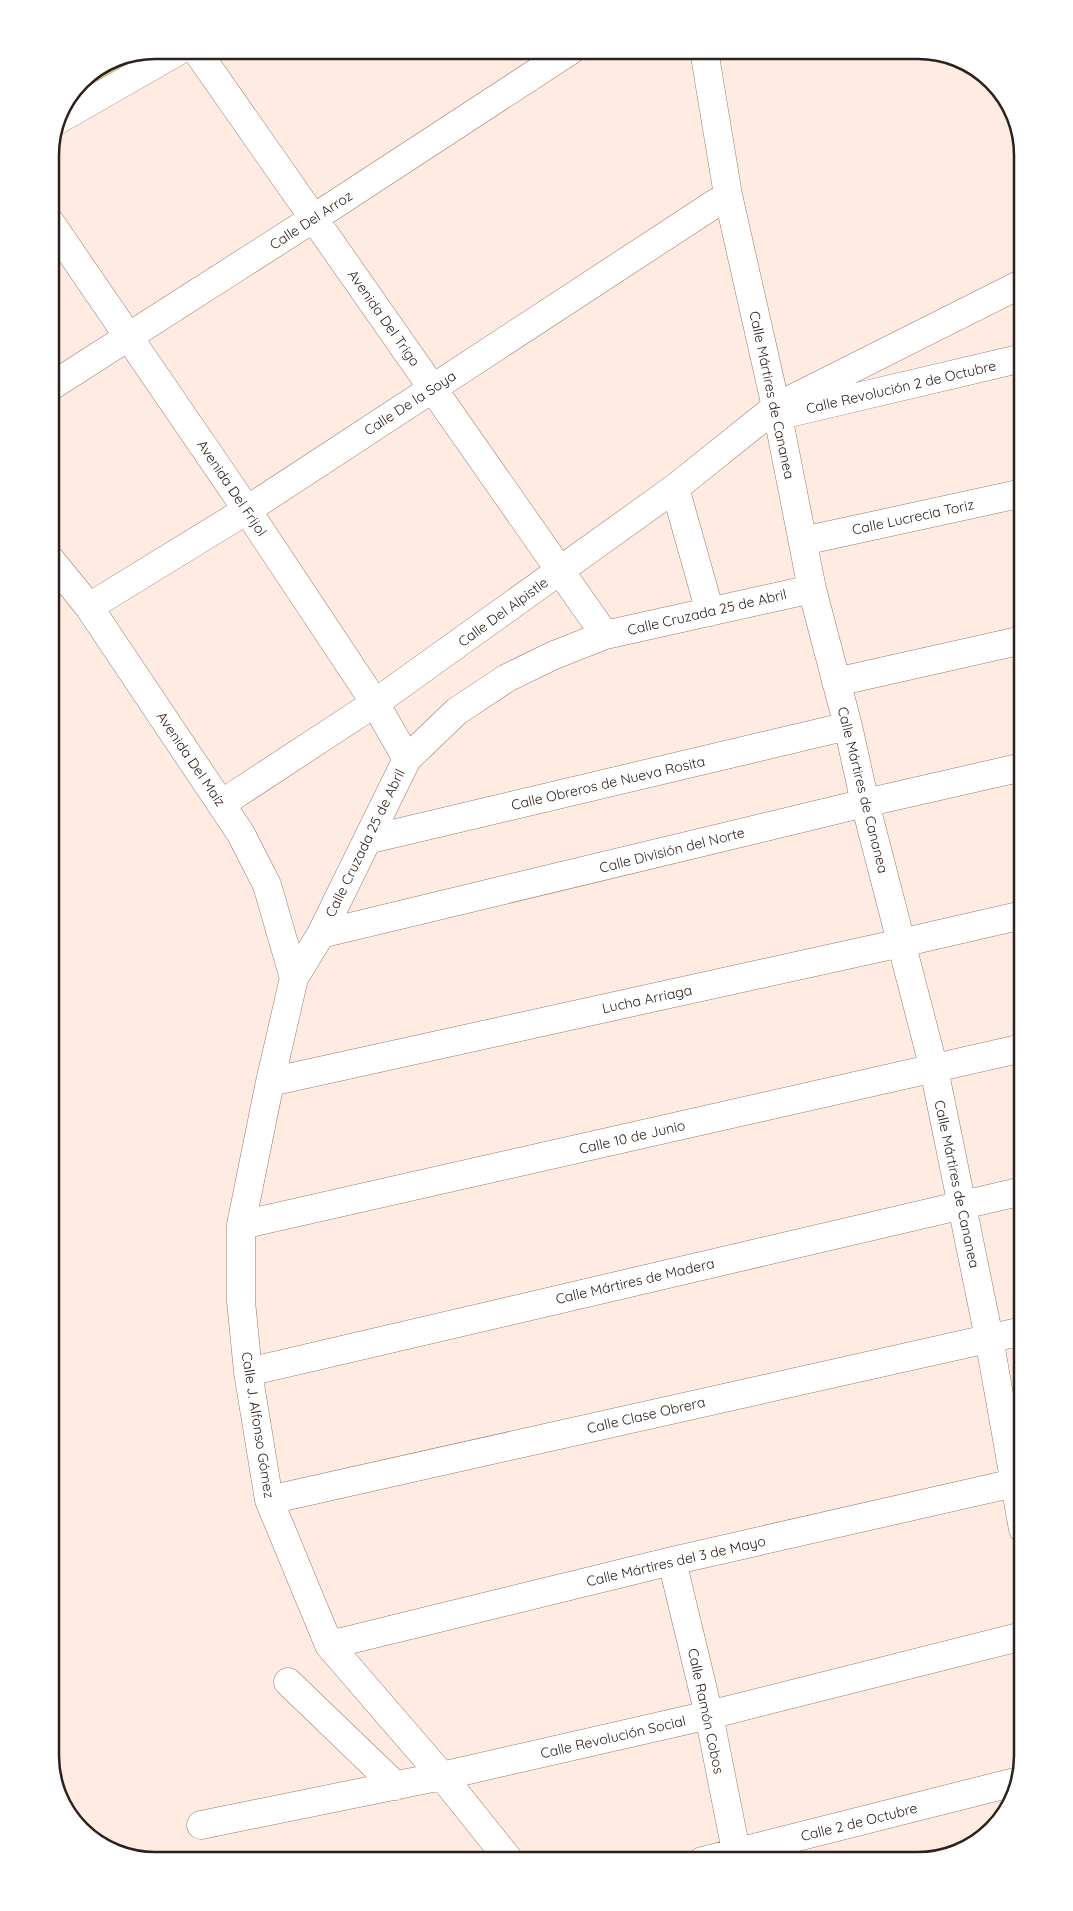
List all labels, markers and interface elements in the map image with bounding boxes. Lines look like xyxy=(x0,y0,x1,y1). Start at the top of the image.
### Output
street label: Calle Del Arroz xyxy=(266,186,356,254)
street label: Avenida Del Trigo xyxy=(344,266,424,370)
street label: Calle Mártires de Cananea xyxy=(745,309,799,481)
street label: Calle Revolución 2 de Octubre xyxy=(804,356,998,418)
street label: Calle De la Soya xyxy=(361,367,459,439)
street label: Avenida Del Frijol xyxy=(193,436,271,540)
street label: Calle Lucrecia Toriz xyxy=(850,495,976,539)
street label: Calle Del Alpistle xyxy=(454,573,552,651)
street label: Calle Cruzada 25 de Abril xyxy=(626,585,788,639)
street label: Calle Mártires de Cananea xyxy=(834,705,892,875)
street label: Avenida Del Maíz xyxy=(153,708,230,810)
street label: Calle Obreros de Nueva Rosita xyxy=(509,752,707,814)
street label: Calle Cruzada 25 de Abril xyxy=(321,766,409,920)
street label: Calle División del Norte xyxy=(597,823,747,877)
street label: Lucha Arriaga xyxy=(600,981,694,1017)
street label: Calle Mártires de Cananea xyxy=(930,1098,984,1270)
street label: Calle 10 de Junio xyxy=(577,1116,687,1158)
street label: Calle Mártires de Madera xyxy=(554,1254,716,1308)
street label: Calle J. Alfonso Gómez xyxy=(238,1351,278,1500)
street label: Calle Clase Obrera xyxy=(585,1393,707,1437)
street label: Calle Mártires del 3 de Mayo xyxy=(585,1532,767,1590)
street label: Calle Ramón Cobos xyxy=(684,1647,728,1775)
street label: Calle Revolución Social xyxy=(539,1712,687,1762)
street label: Calle 2 de Octubre xyxy=(799,1799,919,1845)

